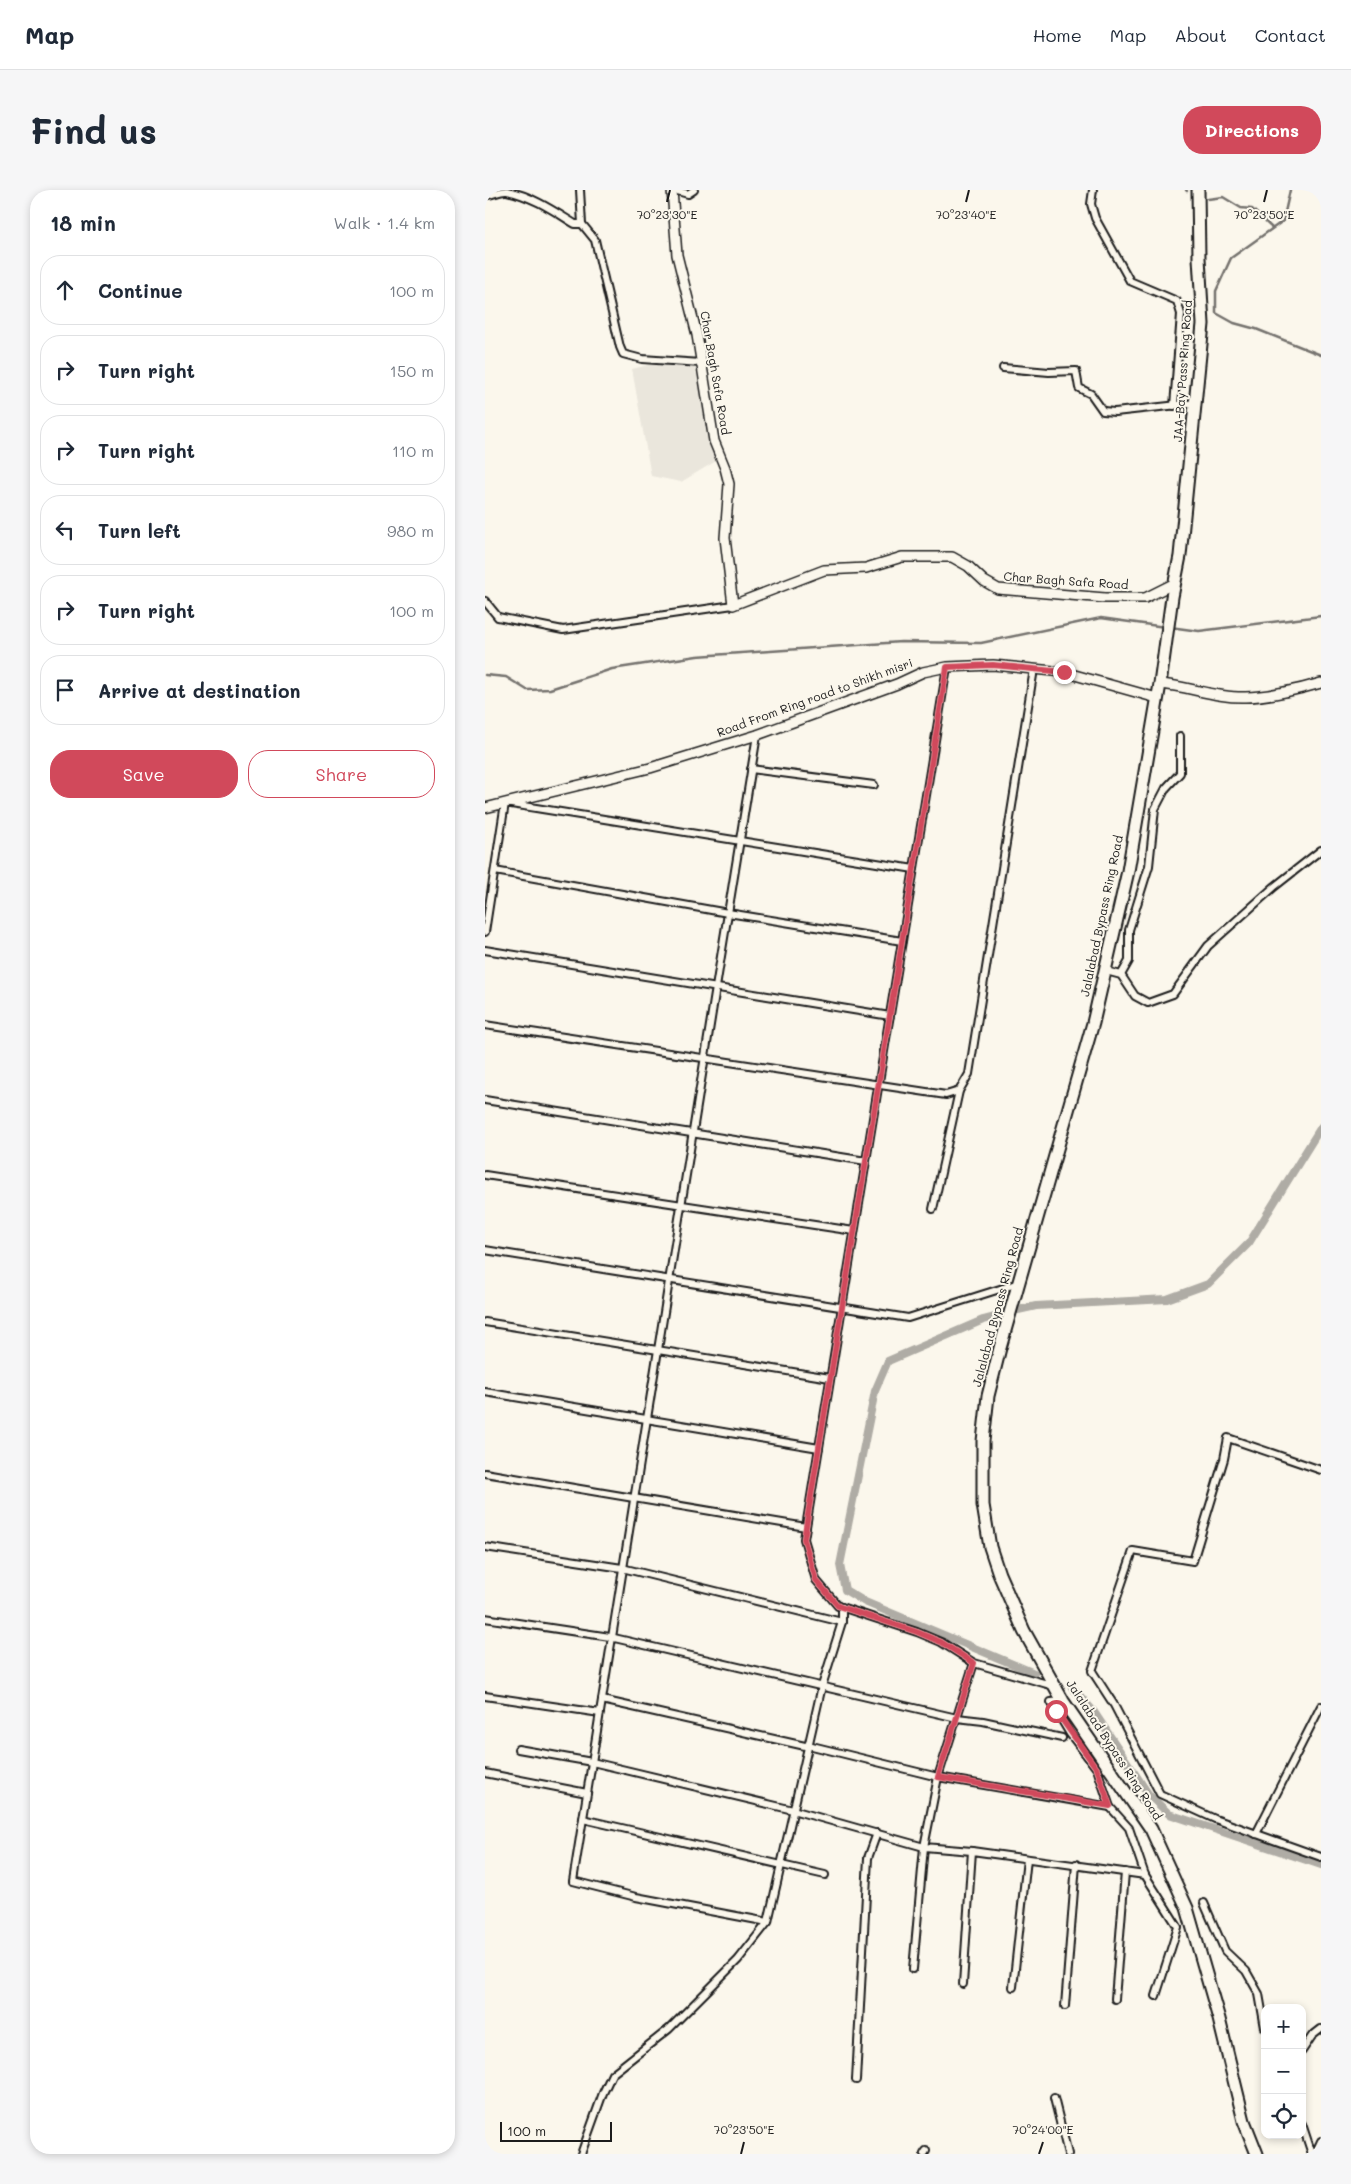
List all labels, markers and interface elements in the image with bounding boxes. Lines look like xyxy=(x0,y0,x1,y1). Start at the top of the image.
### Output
text: Map xyxy=(25,19,74,50)
text: Home xyxy=(1033,23,1082,47)
text: Map xyxy=(1110,23,1146,47)
text: About xyxy=(1174,23,1227,47)
text: Contact xyxy=(1255,23,1326,47)
button: Directions xyxy=(1183,106,1321,154)
text: Find us xyxy=(30,107,157,153)
text: 70°23'30"E xyxy=(637,206,697,222)
text: 70°23'40"E xyxy=(936,206,996,222)
text: 70°23'50"E xyxy=(1234,206,1294,222)
text: 18 min xyxy=(50,209,116,236)
text: Walk · 1.4 km xyxy=(334,212,435,233)
icon: ahead xyxy=(51,276,79,304)
text: Continue xyxy=(98,278,183,303)
text: 100 m xyxy=(389,280,434,301)
street label: JAA-Bay Pass Ring Road xyxy=(1169,299,1195,442)
street label: Char Bagh Safa Road xyxy=(697,310,735,436)
icon: right xyxy=(51,356,79,384)
text: Turn right xyxy=(98,358,195,383)
text: 150 m xyxy=(390,360,434,381)
icon: right xyxy=(51,436,79,464)
text: Turn right xyxy=(98,438,195,463)
text: 110 m xyxy=(392,440,434,461)
icon: left xyxy=(51,516,79,544)
text: Turn left xyxy=(98,518,181,543)
text: 980 m xyxy=(387,520,434,541)
street label: Char Bagh Safa Road xyxy=(1003,568,1130,592)
icon: right xyxy=(51,596,79,624)
text: Turn right xyxy=(98,598,195,623)
text: 100 m xyxy=(389,600,434,621)
street label: Road From Ring road to Shikh misri xyxy=(715,654,915,740)
route end xyxy=(1053,661,1076,684)
icon: arrive xyxy=(51,676,79,704)
text: Arrive at destination xyxy=(98,678,301,703)
button: Save xyxy=(50,750,238,798)
button: Share xyxy=(248,750,435,798)
street label: Jalalabad Bypass Ring Road xyxy=(1076,833,1126,998)
street label: Jalalabad Bypass Ring Road xyxy=(968,1225,1026,1388)
street label: Jalalabad Bypass Ring Road xyxy=(1063,1676,1167,1823)
route start xyxy=(1045,1700,1068,1723)
map controls xyxy=(1261,2004,1306,2139)
button: + xyxy=(1261,2004,1306,2049)
button: − xyxy=(1261,2049,1306,2094)
button: locate xyxy=(1261,2094,1306,2139)
scale bar xyxy=(500,2119,613,2142)
text: 100 m xyxy=(507,2121,546,2140)
text: 70°23'50"E xyxy=(714,2121,774,2137)
text: 70°24'00"E xyxy=(1013,2121,1074,2137)

